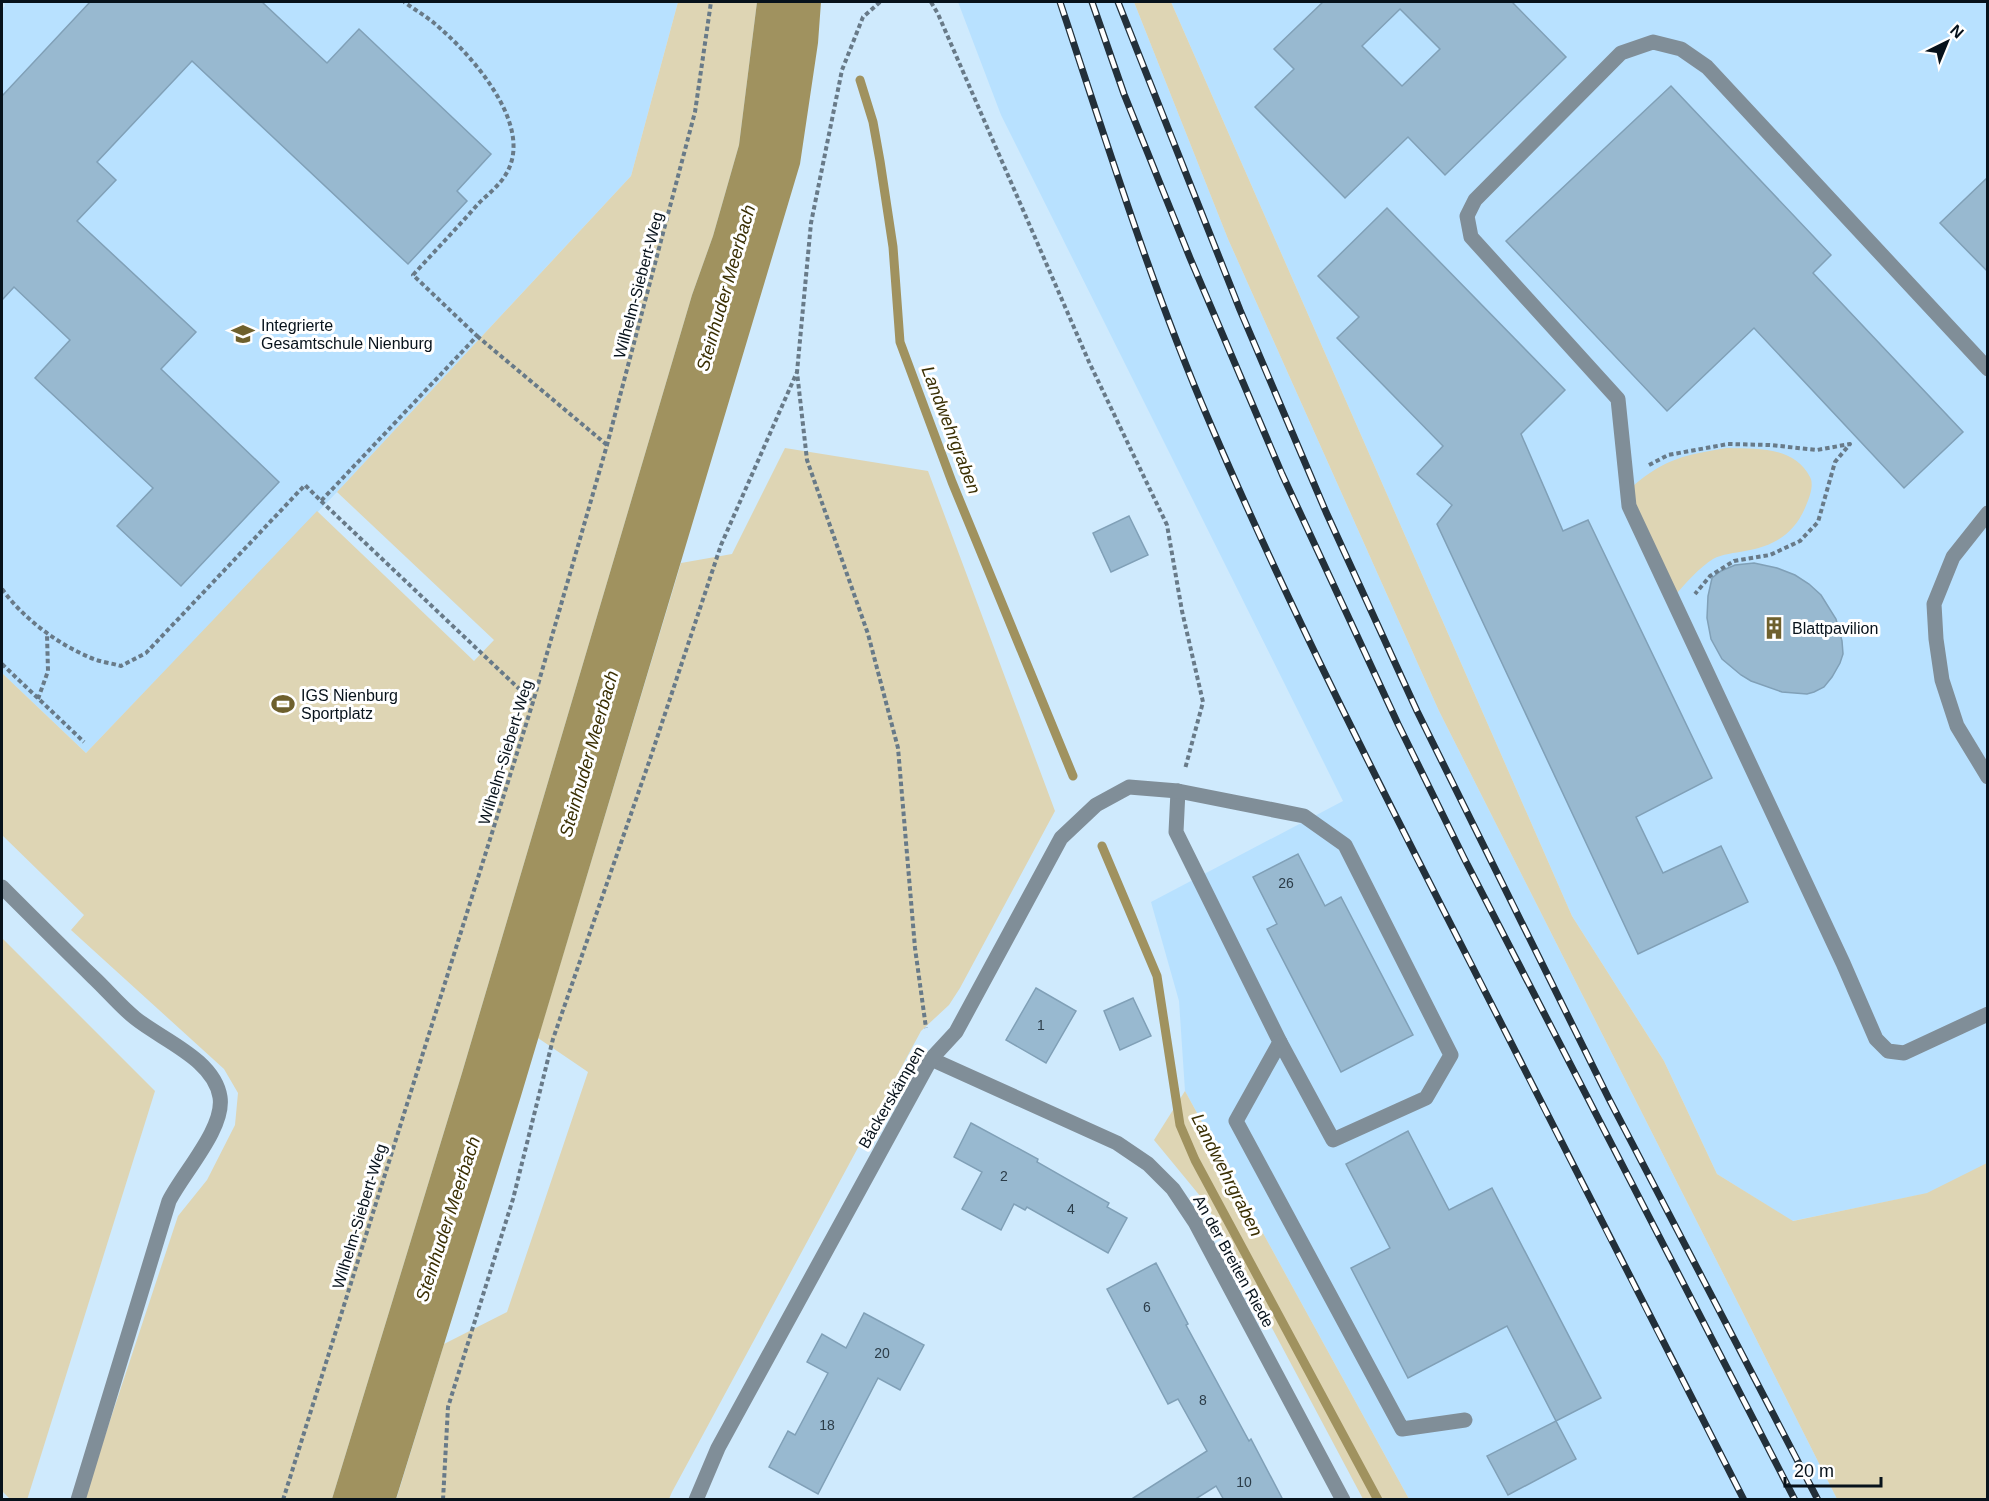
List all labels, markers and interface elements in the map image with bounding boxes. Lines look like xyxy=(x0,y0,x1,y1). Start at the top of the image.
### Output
north arrow xyxy=(1917,12,1977,72)
text: N xyxy=(1947,21,1967,42)
water label: Steinhuder Meerbach xyxy=(693,203,759,373)
street label: Wilhelm-Siebert-Weg xyxy=(611,210,666,360)
place label: Integrierte Gesamtschule Nienburg xyxy=(261,317,433,352)
school or university icon: Integrierte Gesamtschule Nienburg xyxy=(230,321,256,347)
water label: Landwehrgraben xyxy=(917,363,985,497)
building icon: Blattpavilion xyxy=(1761,615,1787,641)
place label: Blattpavilion xyxy=(1792,620,1878,637)
water label: Steinhuder Meerbach xyxy=(556,669,622,839)
street label: Wilhelm-Siebert-Weg xyxy=(475,678,536,827)
place label: IGS Nienburg Sportplatz xyxy=(301,687,398,722)
sports icon: IGS Nienburg Sportplatz xyxy=(270,691,296,717)
house number: 26 xyxy=(1278,875,1294,891)
house number: 1 xyxy=(1037,1017,1045,1033)
street label: Bäckerskämpen xyxy=(855,1043,927,1151)
water label: Landwehrgraben xyxy=(1187,1110,1267,1240)
water label: Steinhuder Meerbach xyxy=(412,1134,484,1304)
street label: Wilhelm-Siebert-Weg xyxy=(329,1142,390,1291)
house number: 2 xyxy=(1000,1168,1008,1184)
street label: An der Breiten Riede xyxy=(1190,1192,1277,1330)
house number: 4 xyxy=(1067,1201,1075,1217)
house number: 6 xyxy=(1143,1299,1151,1315)
house number: 20 xyxy=(874,1345,890,1361)
house number: 8 xyxy=(1199,1392,1207,1408)
house number: 18 xyxy=(819,1417,835,1433)
scale bar xyxy=(1785,1450,1881,1488)
text: 20 m xyxy=(1794,1461,1834,1481)
house number: 10 xyxy=(1236,1474,1252,1490)

